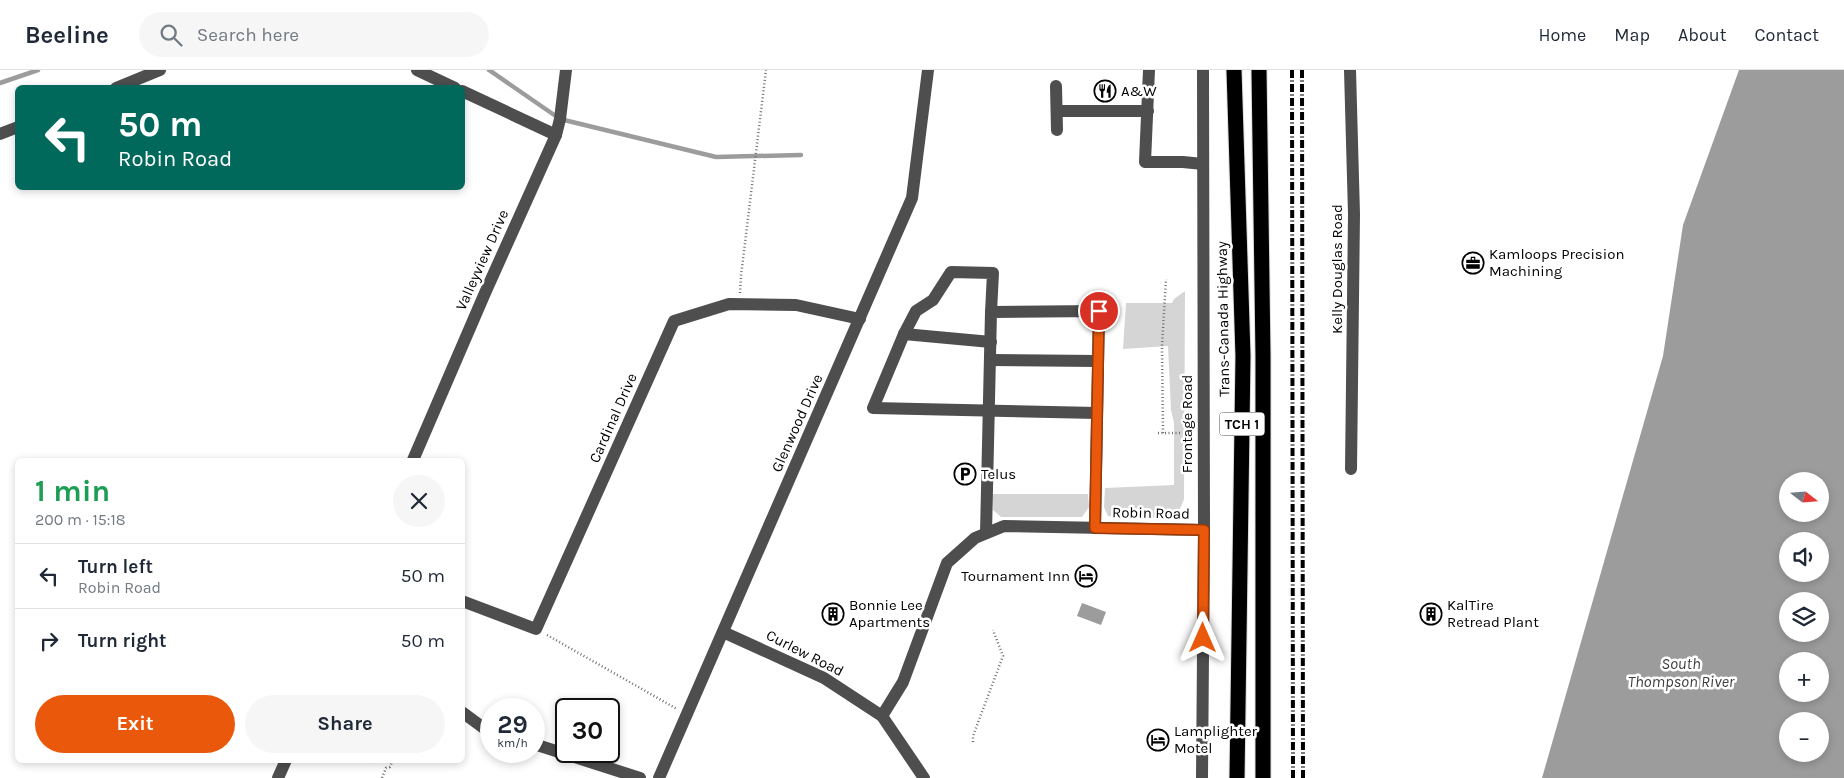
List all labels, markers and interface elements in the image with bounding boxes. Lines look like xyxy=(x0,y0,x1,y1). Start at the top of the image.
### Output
search box xyxy=(139,12,489,57)
text: Beeline xyxy=(25,21,109,49)
icon: search xyxy=(157,21,185,49)
text: Search here xyxy=(197,24,299,46)
text: Home xyxy=(1538,24,1586,46)
text: Map xyxy=(1614,24,1650,46)
text: About xyxy=(1678,24,1727,46)
text: Contact xyxy=(1755,24,1819,46)
restaurant icon: A&W xyxy=(1093,79,1117,103)
place label: A&W xyxy=(1121,82,1157,100)
text: 50 m xyxy=(118,104,203,145)
icon: left xyxy=(35,105,100,170)
text: Robin Road xyxy=(118,146,232,172)
street label: Kelly Douglas Road xyxy=(1328,204,1346,334)
street label: Valleyview Drive xyxy=(452,207,512,313)
street label: Trans-Canada Highway xyxy=(1213,241,1233,397)
place label: Kamloops Precision Machining xyxy=(1489,245,1624,280)
office icon: Kamloops Precision Machining xyxy=(1461,251,1485,275)
pin xyxy=(1078,290,1120,332)
icon: arrive xyxy=(1085,297,1113,325)
street label: Cardinal Drive xyxy=(585,370,641,466)
street label: Glenwood Drive xyxy=(767,371,827,475)
street label: Frontage Road xyxy=(1178,375,1196,473)
road number: TCH 1 xyxy=(1220,412,1264,436)
parking icon: Telus xyxy=(953,462,977,486)
place label: Telus xyxy=(981,465,1016,483)
north arrow xyxy=(1779,472,1829,522)
map controls xyxy=(1779,472,1829,762)
text: 1 min xyxy=(35,473,110,509)
button: close xyxy=(393,475,445,527)
street label: Robin Road xyxy=(1112,503,1190,523)
text: 200 m · 15:18 xyxy=(35,510,126,529)
button: sound xyxy=(1779,532,1829,582)
text: Turn left xyxy=(78,556,153,578)
icon: left xyxy=(35,562,63,590)
hotel icon: Tournament Inn xyxy=(1074,564,1098,588)
text: 50 m xyxy=(401,565,445,587)
place label: Tournament Inn xyxy=(961,567,1070,585)
text: Robin Road xyxy=(78,578,161,597)
button: layers xyxy=(1779,592,1829,642)
place label: Bonnie Lee Apartments xyxy=(849,596,930,631)
place label: KalTire Retread Plant xyxy=(1447,596,1539,631)
building icon: Bonnie Lee Apartments xyxy=(821,602,845,626)
building icon: KalTire Retread Plant xyxy=(1419,602,1443,626)
position arrow xyxy=(1176,611,1228,663)
street label: Curlew Road xyxy=(763,626,847,680)
icon: right xyxy=(35,627,63,655)
text: Turn right xyxy=(78,630,167,652)
text: 50 m xyxy=(401,630,445,652)
button: + xyxy=(1779,652,1829,702)
water label: South Thompson River xyxy=(1628,654,1735,691)
button: Exit xyxy=(35,695,235,753)
button: Share xyxy=(245,695,445,753)
speed limit sign: 30 xyxy=(555,698,620,763)
text: 29 xyxy=(497,710,528,739)
button: − xyxy=(1779,712,1829,762)
place label: Lamplighter Motel xyxy=(1174,722,1258,757)
hotel icon: Lamplighter Motel xyxy=(1146,728,1170,752)
text: km/h xyxy=(497,736,528,750)

